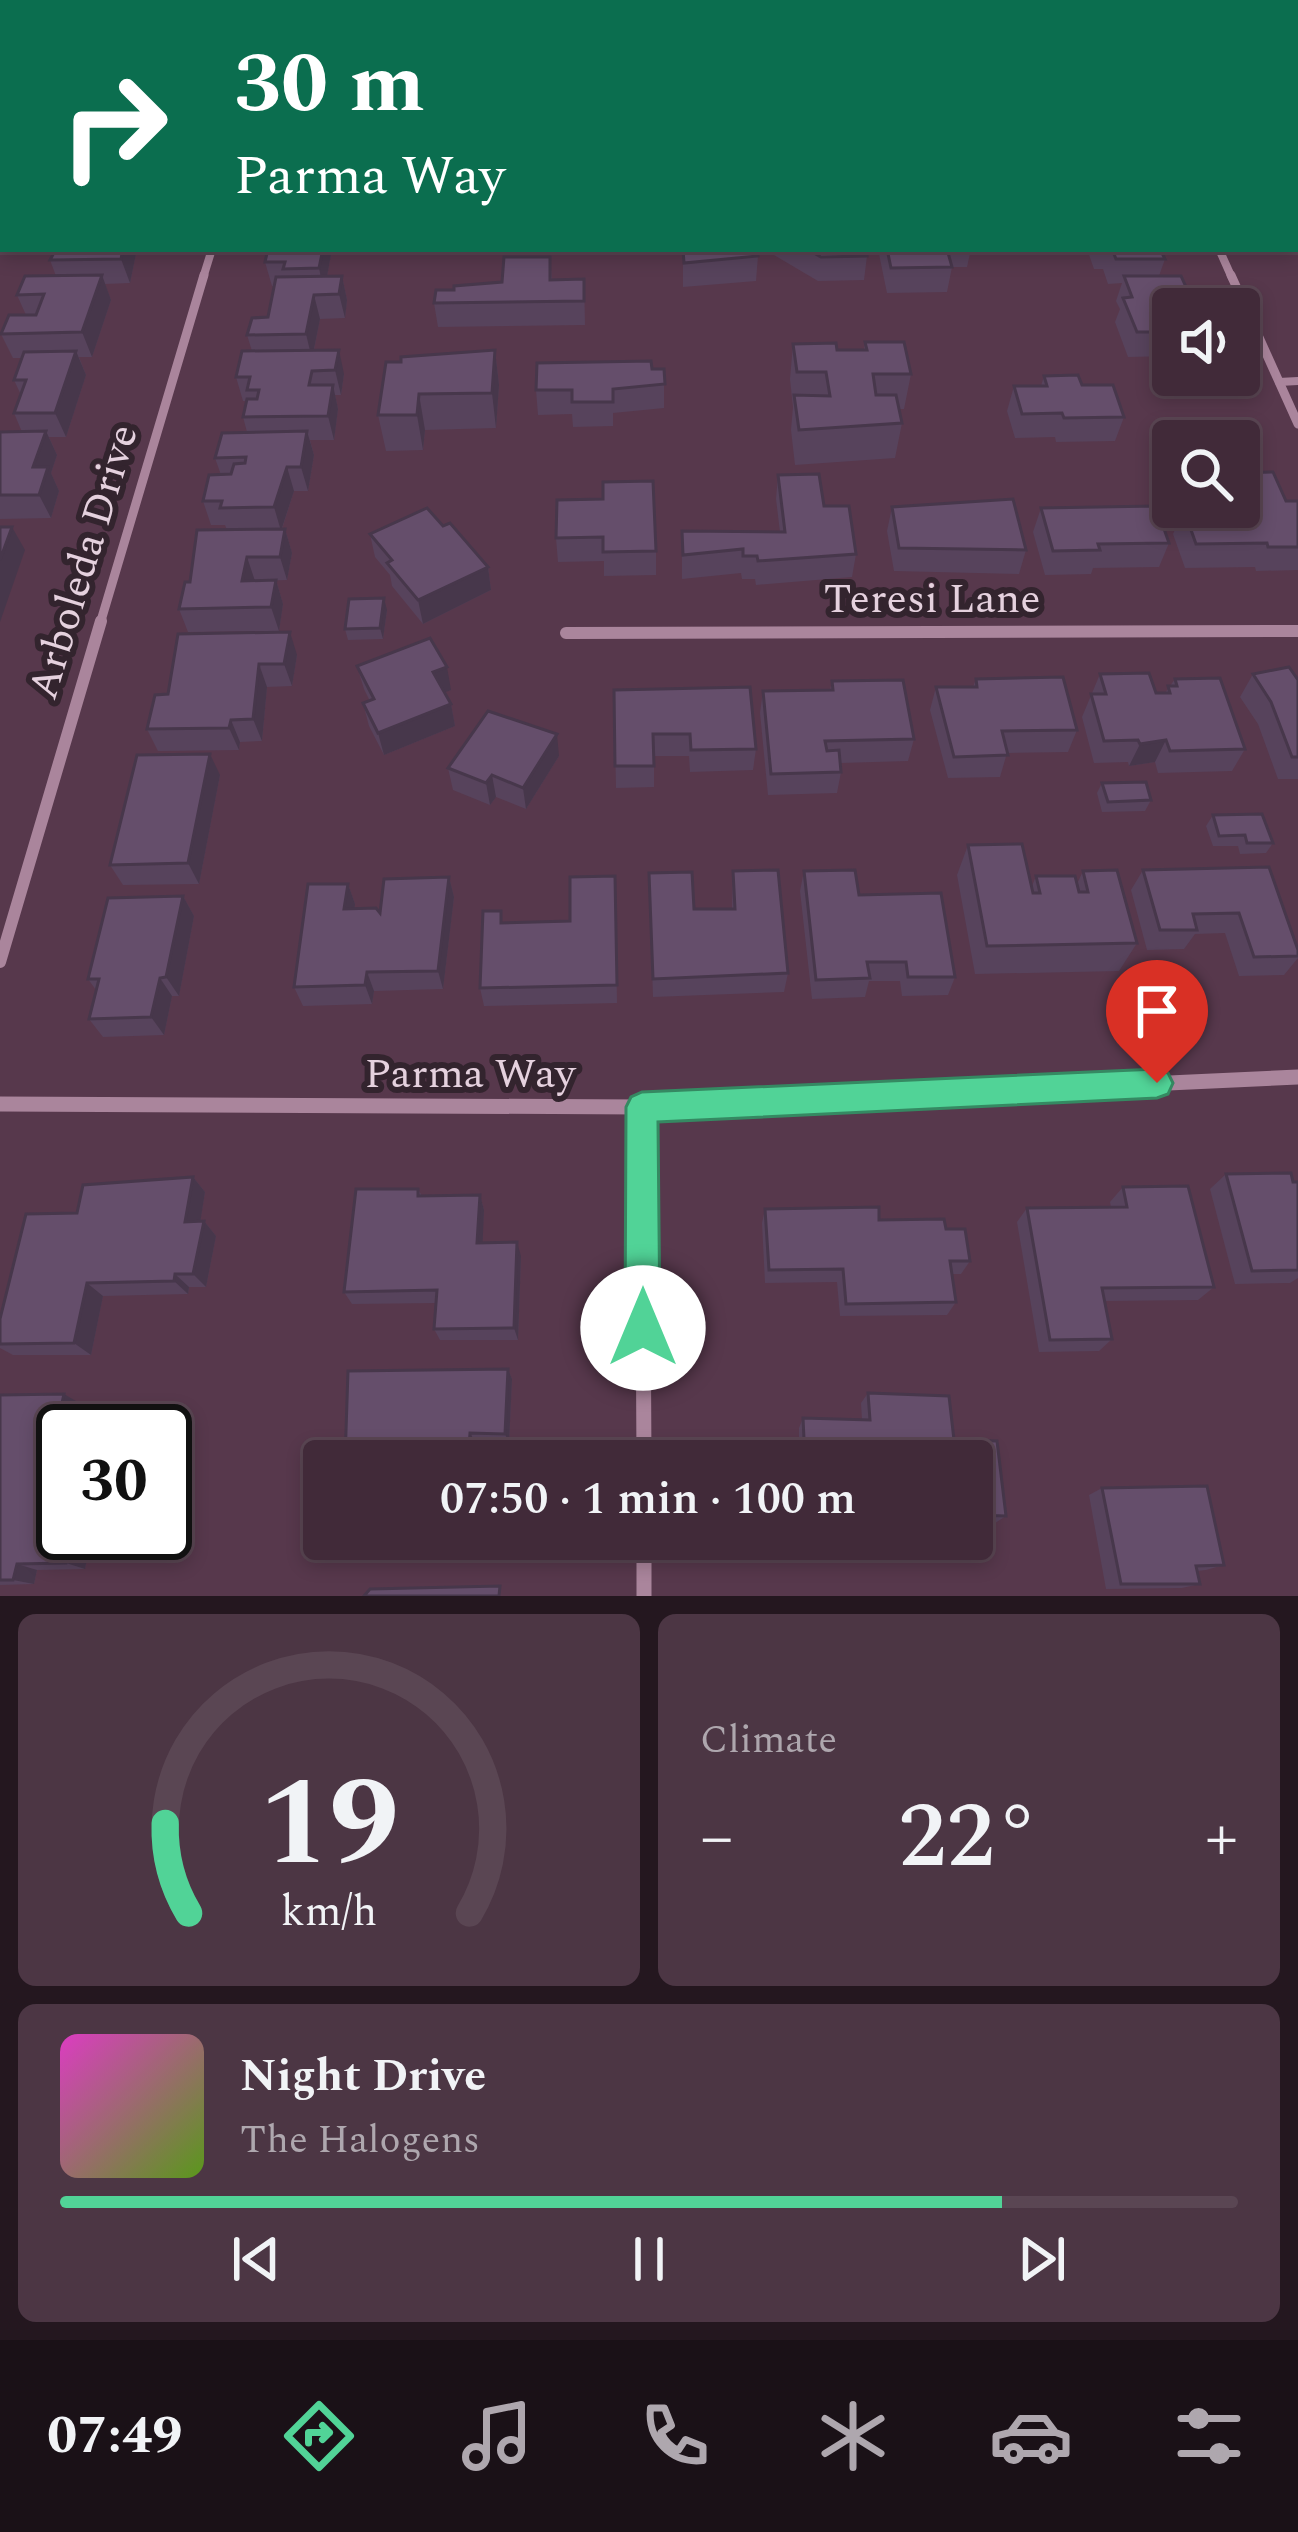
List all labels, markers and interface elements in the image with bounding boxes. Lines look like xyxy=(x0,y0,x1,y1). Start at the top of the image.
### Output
text: 30 m xyxy=(234,21,425,149)
icon: right xyxy=(36,48,192,204)
text: Parma Way xyxy=(234,136,505,218)
map controls xyxy=(1152,288,1260,528)
button: sound xyxy=(1152,288,1260,396)
street label: Arboleda Drive xyxy=(12,417,156,707)
button: search xyxy=(1152,420,1260,528)
street label: Teresi Lane xyxy=(823,568,1041,631)
pin xyxy=(1106,960,1208,1083)
icon: arrive xyxy=(1124,978,1190,1044)
street label: Parma Way xyxy=(365,1043,577,1106)
position arrow xyxy=(580,1265,706,1391)
speed limit sign: 30 xyxy=(36,1404,192,1560)
text: 07:50 · 1 min · 100 m xyxy=(440,1465,856,1534)
text: Climate xyxy=(700,1711,837,1770)
text: 19 xyxy=(259,1730,399,1920)
text: 22° xyxy=(898,1770,1040,1907)
text: − xyxy=(700,1788,733,1889)
text: + xyxy=(1205,1788,1238,1889)
text: km/h xyxy=(281,1880,377,1945)
text: Night Drive xyxy=(240,2042,486,2111)
text: The Halogens xyxy=(240,2111,480,2170)
icon: previous xyxy=(223,2226,289,2292)
icon: pause xyxy=(616,2226,682,2292)
icon: next xyxy=(1009,2226,1075,2292)
icon: directions xyxy=(277,2394,361,2478)
icon: music xyxy=(455,2394,539,2478)
icon: phone xyxy=(633,2394,717,2478)
icon: climate xyxy=(811,2394,895,2478)
icon: car xyxy=(989,2394,1073,2478)
icon: filters xyxy=(1167,2394,1251,2478)
text: 07:49 xyxy=(47,2395,183,2477)

